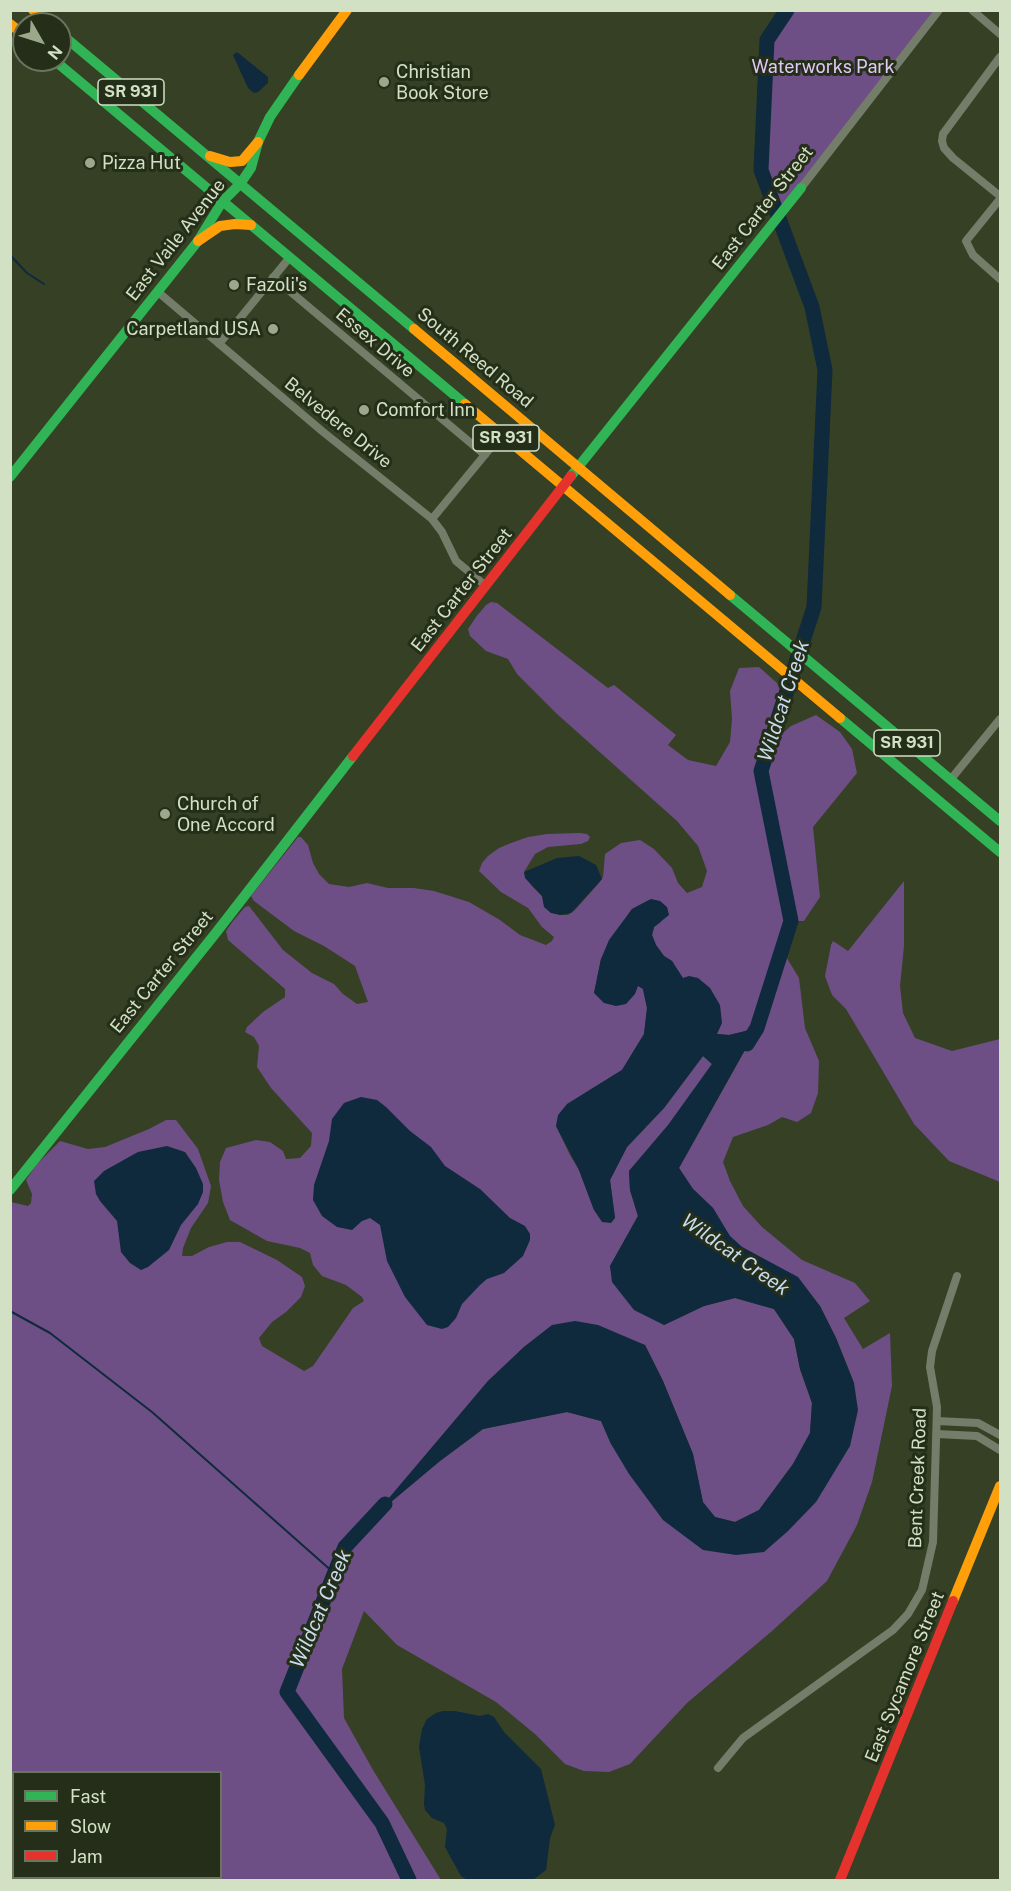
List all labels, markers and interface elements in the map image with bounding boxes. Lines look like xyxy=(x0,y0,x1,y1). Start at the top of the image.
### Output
north arrow xyxy=(12,12,72,72)
text: N xyxy=(44,42,66,63)
park label: Waterworks Park xyxy=(751,56,895,78)
place label: Christian Book Store xyxy=(396,61,489,104)
marker: Christian Book Store xyxy=(377,75,391,89)
road number: SR 931 xyxy=(98,79,164,105)
street label: East Carter Street xyxy=(708,142,818,274)
place label: Pizza Hut xyxy=(102,152,181,174)
marker: Pizza Hut xyxy=(83,156,97,170)
street label: East Vaile Avenue xyxy=(122,175,230,305)
place label: Fazoli's xyxy=(246,274,307,296)
marker: Fazoli's xyxy=(227,278,241,292)
street label: South Reed Road xyxy=(413,303,537,413)
street label: Essex Drive xyxy=(331,304,419,382)
place label: Carpetland USA xyxy=(126,318,261,340)
marker: Carpetland USA xyxy=(266,322,280,336)
street label: Belvedere Drive xyxy=(280,373,396,473)
place label: Comfort Inn xyxy=(376,399,475,421)
marker: Comfort Inn xyxy=(357,403,371,417)
road number: SR 931 xyxy=(473,425,539,451)
street label: East Carter Street xyxy=(407,524,517,656)
water label: Wildcat Creek xyxy=(753,637,815,765)
road number: SR 931 xyxy=(874,730,940,756)
place label: Church of One Accord xyxy=(177,793,275,836)
marker: Church of One Accord xyxy=(158,807,172,821)
street label: East Carter Street xyxy=(106,906,218,1038)
water label: Wildcat Creek xyxy=(676,1209,794,1301)
street label: Bent Creek Road xyxy=(905,1407,931,1549)
water label: Wildcat Creek xyxy=(285,1546,357,1672)
street label: East Sycamore Street xyxy=(861,1588,949,1766)
legend xyxy=(12,1771,222,1879)
text: Fast xyxy=(70,1786,106,1807)
text: Slow xyxy=(70,1816,111,1837)
text: Jam xyxy=(70,1846,103,1867)

